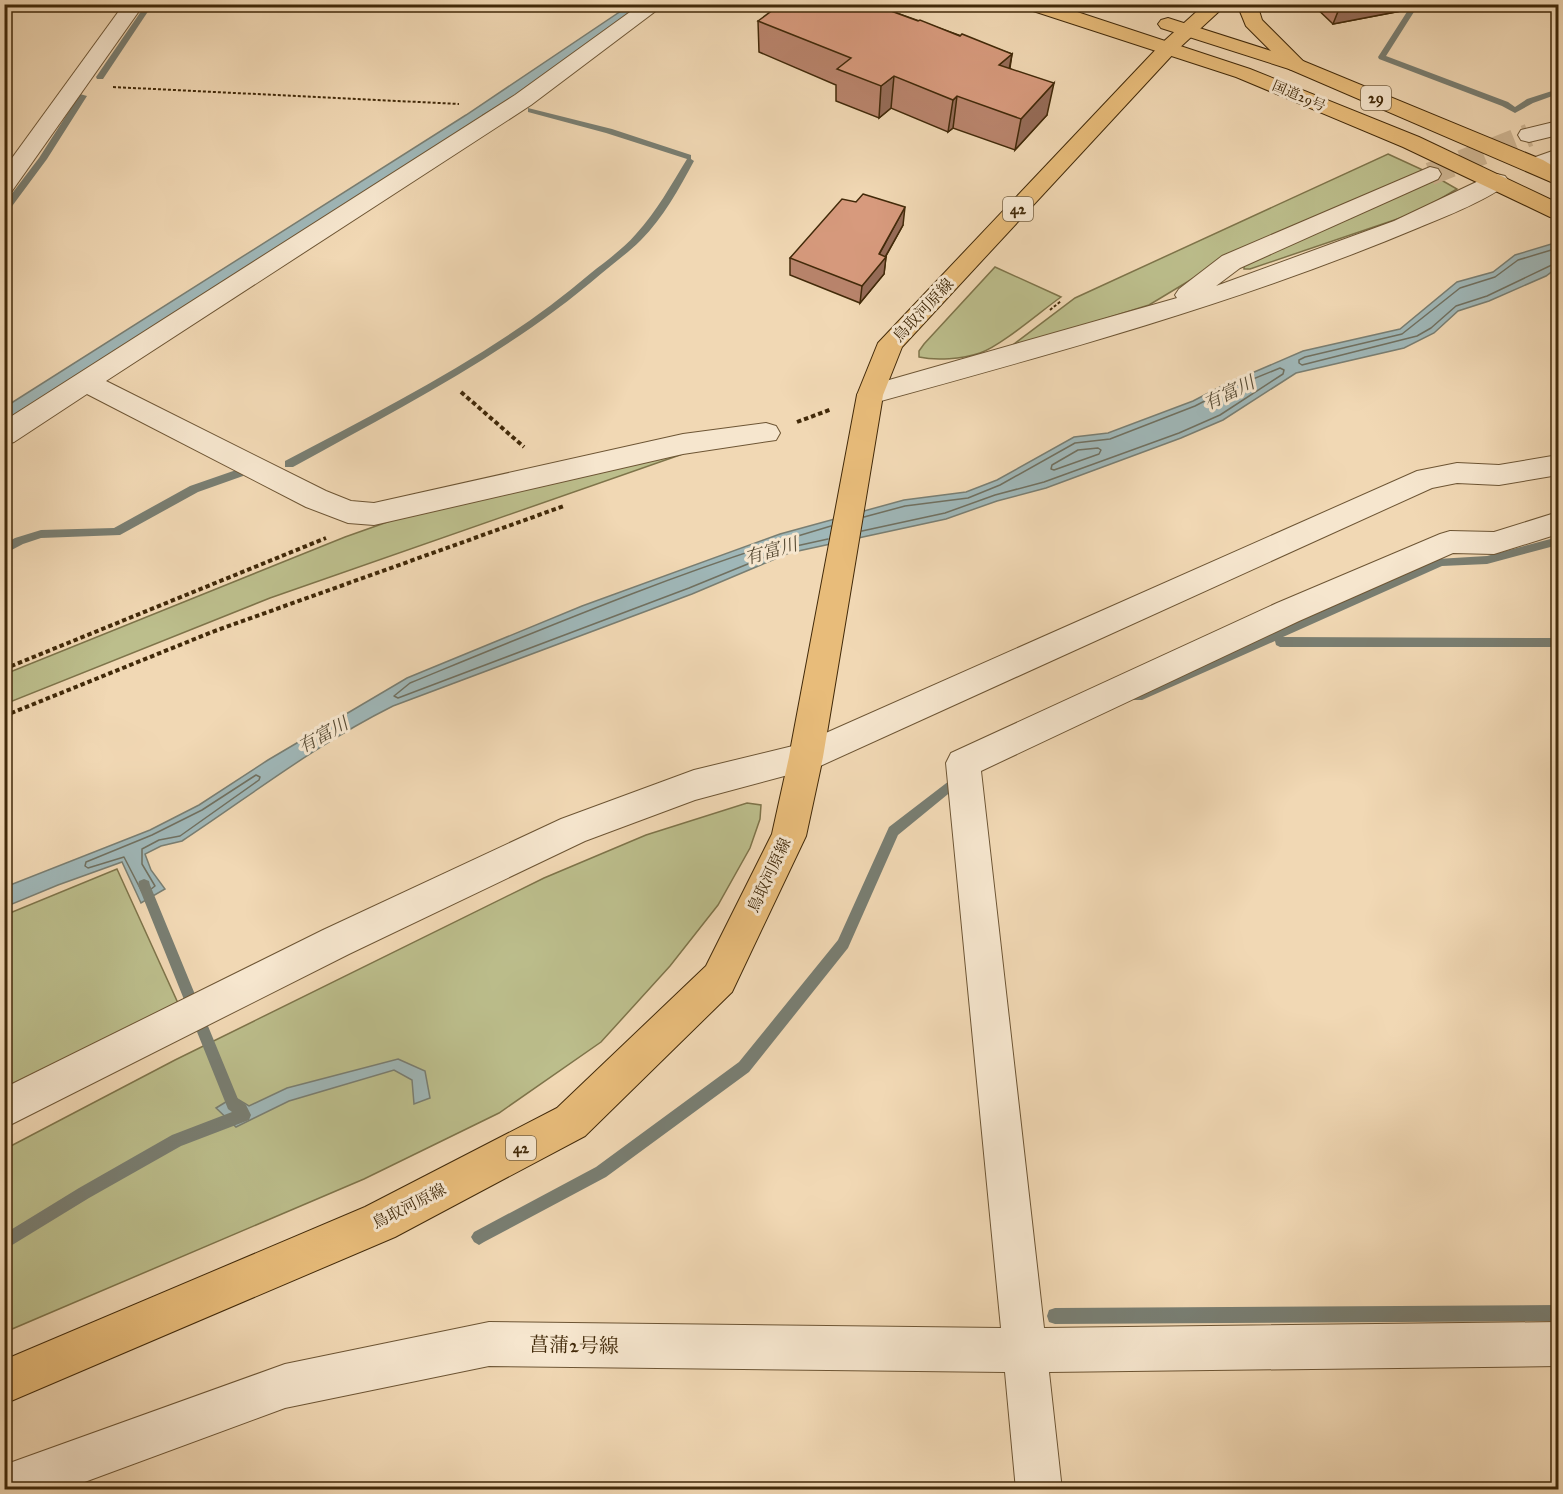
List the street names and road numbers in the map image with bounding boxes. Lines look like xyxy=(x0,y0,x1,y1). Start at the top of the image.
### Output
street label: 国道29号 xyxy=(1270,77,1328,115)
road number: 29 xyxy=(1361,86,1391,110)
road number: 42 xyxy=(1003,197,1033,221)
street label: 鳥取河原線 xyxy=(889,274,957,346)
street label: 鳥取河原線 xyxy=(743,835,795,915)
road number: 42 xyxy=(506,1136,536,1160)
street label: 鳥取河原線 xyxy=(369,1179,449,1233)
street label: 菖蒲2号線 xyxy=(529,1332,619,1358)

